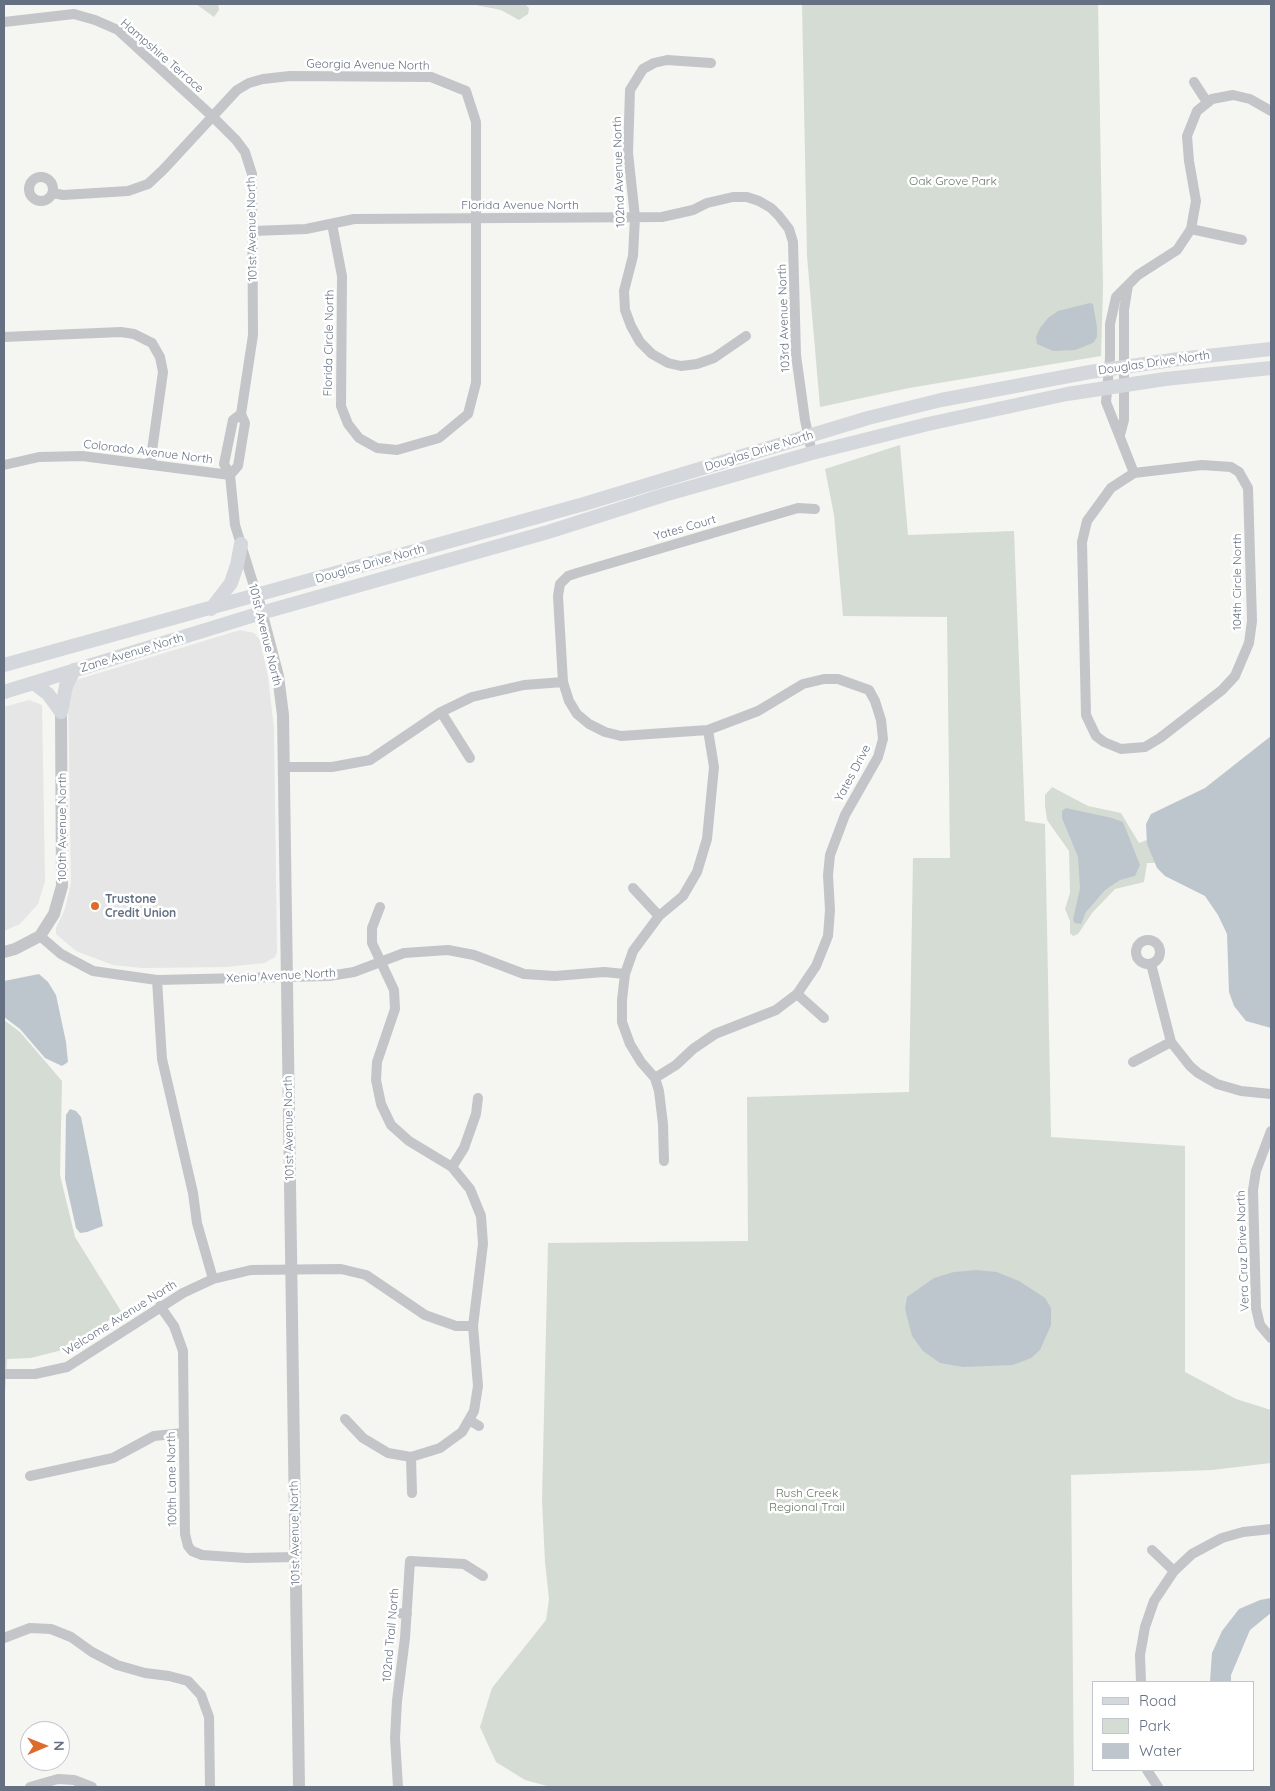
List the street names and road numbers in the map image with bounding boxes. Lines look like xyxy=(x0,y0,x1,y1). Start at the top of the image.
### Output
street label: Hampshire Terrace xyxy=(117,16,207,96)
street label: Georgia Avenue North xyxy=(306,57,430,73)
street label: 102nd Avenue North xyxy=(610,116,628,228)
street label: 101st Avenue North xyxy=(244,176,260,282)
street label: Florida Avenue North xyxy=(461,198,579,212)
street label: 103rd Avenue North xyxy=(775,263,793,373)
street label: Florida Circle North xyxy=(321,289,337,397)
street label: Douglas Drive North xyxy=(1097,348,1211,378)
street label: Douglas Drive North xyxy=(703,428,815,474)
street label: Colorado Avenue North xyxy=(82,437,214,467)
street label: Yates Court xyxy=(652,512,718,544)
street label: 104th Circle North xyxy=(1230,533,1244,631)
street label: Douglas Drive North xyxy=(314,542,426,586)
street label: 101st Avenue North xyxy=(245,582,285,688)
street label: Zane Avenue North xyxy=(78,630,186,676)
street label: Yates Drive xyxy=(832,742,874,804)
street label: 100th Avenue North xyxy=(55,773,69,881)
street label: Xenia Avenue North xyxy=(226,966,336,986)
street label: 101st Avenue North xyxy=(281,1075,297,1181)
street label: Vera Cruz Drive North xyxy=(1234,1190,1252,1312)
street label: Welcome Avenue North xyxy=(61,1277,179,1359)
street label: 100th Lane North xyxy=(164,1431,180,1527)
street label: 101st Avenue North xyxy=(287,1480,303,1586)
street label: 102nd Trail North xyxy=(380,1588,402,1682)

